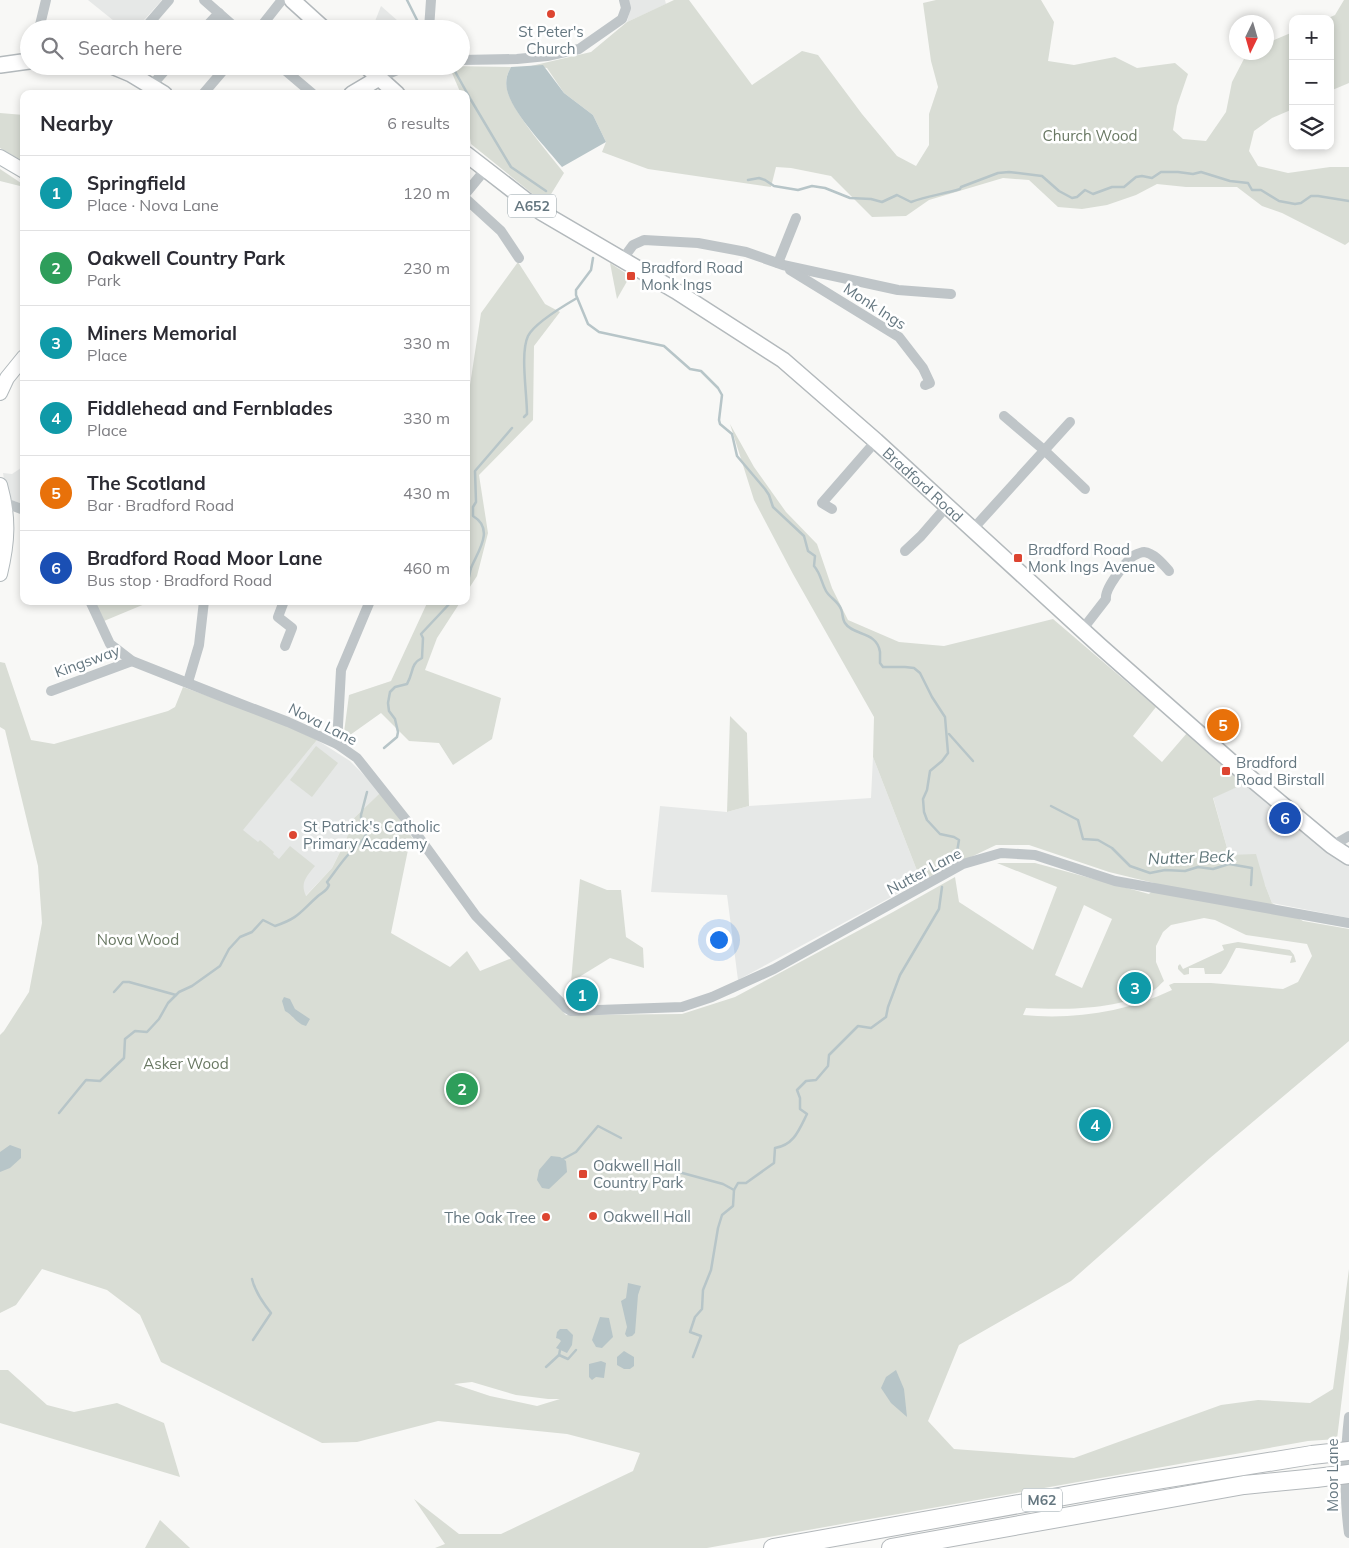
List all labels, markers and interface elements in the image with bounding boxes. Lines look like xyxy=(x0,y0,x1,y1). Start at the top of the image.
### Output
marker: St Peter's Church xyxy=(545,8,557,20)
north arrow xyxy=(1229,15,1274,60)
map controls xyxy=(1289,15,1334,150)
button: + xyxy=(1289,15,1334,60)
search box xyxy=(20,20,470,75)
place label: St Peter's Church xyxy=(518,22,584,58)
icon: search xyxy=(38,34,66,62)
text: Search here xyxy=(78,36,182,60)
button: − xyxy=(1289,60,1334,105)
button: layers xyxy=(1289,105,1334,150)
text: Nearby xyxy=(40,110,113,136)
text: 6 results xyxy=(387,113,450,133)
park label: Church Wood xyxy=(1042,126,1138,145)
text: Springfield xyxy=(87,171,186,195)
text: 1 xyxy=(51,183,61,203)
text: 120 m xyxy=(403,183,450,203)
text: Place · Nova Lane xyxy=(87,195,219,215)
road number: A652 xyxy=(508,195,556,218)
text: Oakwell Country Park xyxy=(87,246,285,270)
text: 2 xyxy=(51,258,61,278)
text: 230 m xyxy=(403,258,450,278)
place label: Bradford Road Monk Ings xyxy=(641,258,743,294)
text: Park xyxy=(87,270,121,290)
marker: Bradford Road Monk Ings xyxy=(625,270,637,282)
street label: Monk Ings xyxy=(840,279,910,333)
text: Miners Memorial xyxy=(87,321,237,345)
text: 3 xyxy=(51,333,61,353)
text: 330 m xyxy=(403,333,450,353)
text: Place xyxy=(87,345,127,365)
text: Fiddlehead and Fernblades xyxy=(87,396,333,420)
text: 4 xyxy=(51,408,61,428)
text: 330 m xyxy=(403,408,450,428)
text: Place xyxy=(87,420,127,440)
street label: Bradford Road xyxy=(879,443,967,526)
text: The Scotland xyxy=(87,471,206,495)
text: 5 xyxy=(51,483,61,503)
text: 430 m xyxy=(403,483,450,503)
text: Bar · Bradford Road xyxy=(87,495,234,515)
place label: Bradford Road Monk Ings Avenue xyxy=(1028,540,1155,576)
text: Bradford Road Moor Lane xyxy=(87,546,322,570)
marker: Bradford Road Monk Ings Avenue xyxy=(1012,552,1024,564)
text: 6 xyxy=(51,558,61,578)
text: 460 m xyxy=(403,558,450,578)
text: Bus stop · Bradford Road xyxy=(87,570,272,590)
street label: Kingsway xyxy=(52,640,122,682)
street label: Nova Lane xyxy=(285,699,361,749)
pin: 5 xyxy=(1207,706,1239,744)
place label: Bradford Road Birstall xyxy=(1236,753,1325,789)
marker: Bradford Road Birstall xyxy=(1220,765,1232,777)
pin: 6 xyxy=(1269,799,1301,837)
place label: St Patrick's Catholic Primary Academy xyxy=(303,817,440,853)
marker: St Patrick's Catholic Primary Academy xyxy=(287,829,299,841)
street label: Nutter Lane xyxy=(883,843,965,899)
water label: Nutter Beck xyxy=(1147,845,1235,869)
your location xyxy=(706,927,732,953)
park label: Nova Wood xyxy=(97,930,179,949)
pin: 3 xyxy=(1119,969,1151,1007)
pin: 1 xyxy=(566,976,598,1014)
park label: Asker Wood xyxy=(143,1054,229,1073)
pin: 2 xyxy=(446,1070,478,1108)
pin: 4 xyxy=(1079,1106,1111,1144)
place label: Oakwell Hall Country Park xyxy=(593,1156,684,1192)
marker: Oakwell Hall Country Park xyxy=(577,1168,589,1180)
place label: Oakwell Hall xyxy=(603,1207,691,1226)
place label: The Oak Tree xyxy=(444,1208,536,1227)
marker: Oakwell Hall xyxy=(587,1210,599,1222)
marker: The Oak Tree xyxy=(540,1211,552,1223)
street label: Moor Lane xyxy=(1323,1438,1342,1512)
road number: M62 xyxy=(1022,1488,1062,1512)

